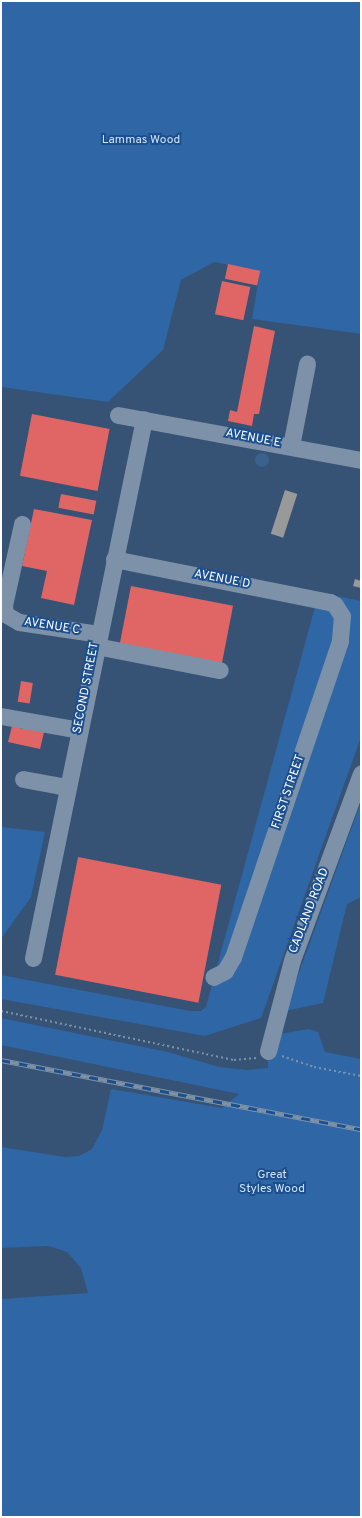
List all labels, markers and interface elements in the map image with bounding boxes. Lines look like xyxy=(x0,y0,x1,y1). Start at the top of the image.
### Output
park label: Lammas Wood xyxy=(102,134,180,148)
street label: AVENUE E xyxy=(224,427,282,451)
street label: AVENUE D xyxy=(193,568,251,592)
street label: AVENUE C xyxy=(23,615,81,639)
street label: SECOND STREET xyxy=(71,641,103,735)
street label: FIRST STREET xyxy=(270,753,308,831)
street label: CADLAND ROAD xyxy=(287,866,333,956)
park label: Great Styles Wood xyxy=(239,1169,305,1197)

